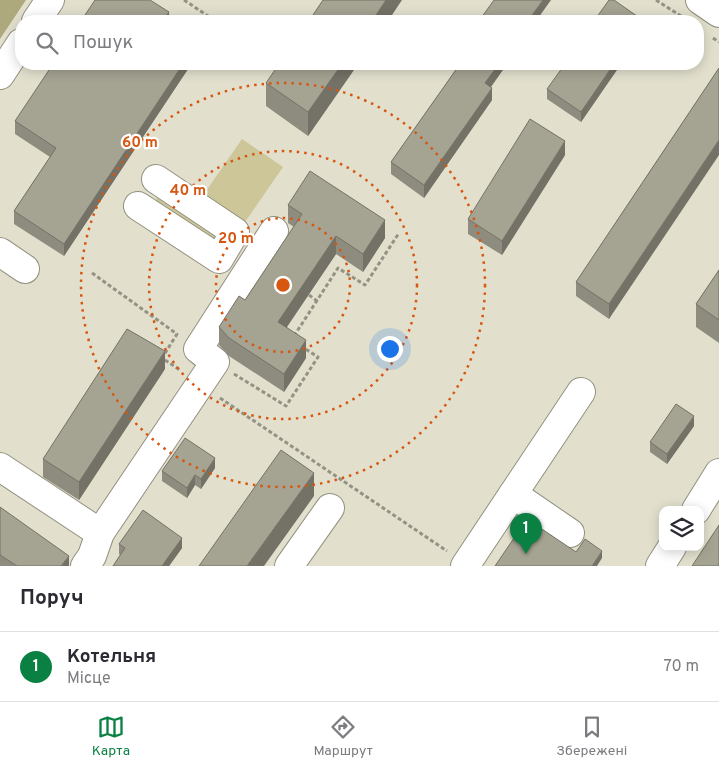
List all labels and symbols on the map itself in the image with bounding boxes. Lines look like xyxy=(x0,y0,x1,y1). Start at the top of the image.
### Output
text: 60 m xyxy=(122,134,158,153)
text: 40 m xyxy=(170,182,206,201)
text: 20 m xyxy=(218,230,254,249)
centre of rings xyxy=(274,276,292,294)
your location xyxy=(377,336,403,362)
pin: 1 xyxy=(510,513,542,554)

